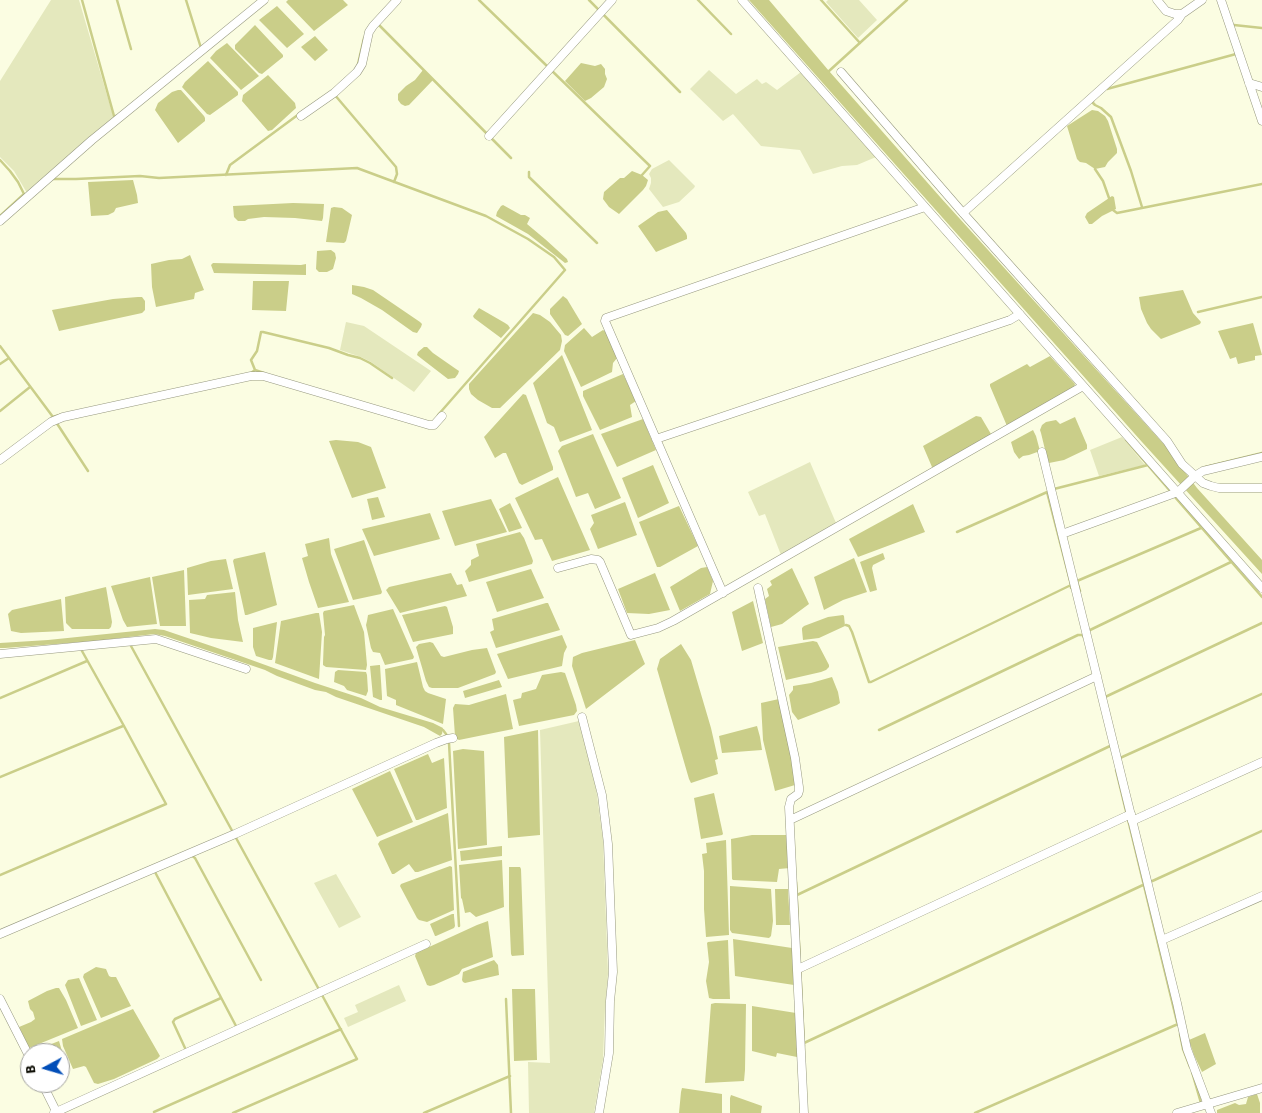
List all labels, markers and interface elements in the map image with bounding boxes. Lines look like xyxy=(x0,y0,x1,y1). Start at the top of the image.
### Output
north arrow xyxy=(20,1043,70,1093)
text: B xyxy=(22,1064,39,1075)

